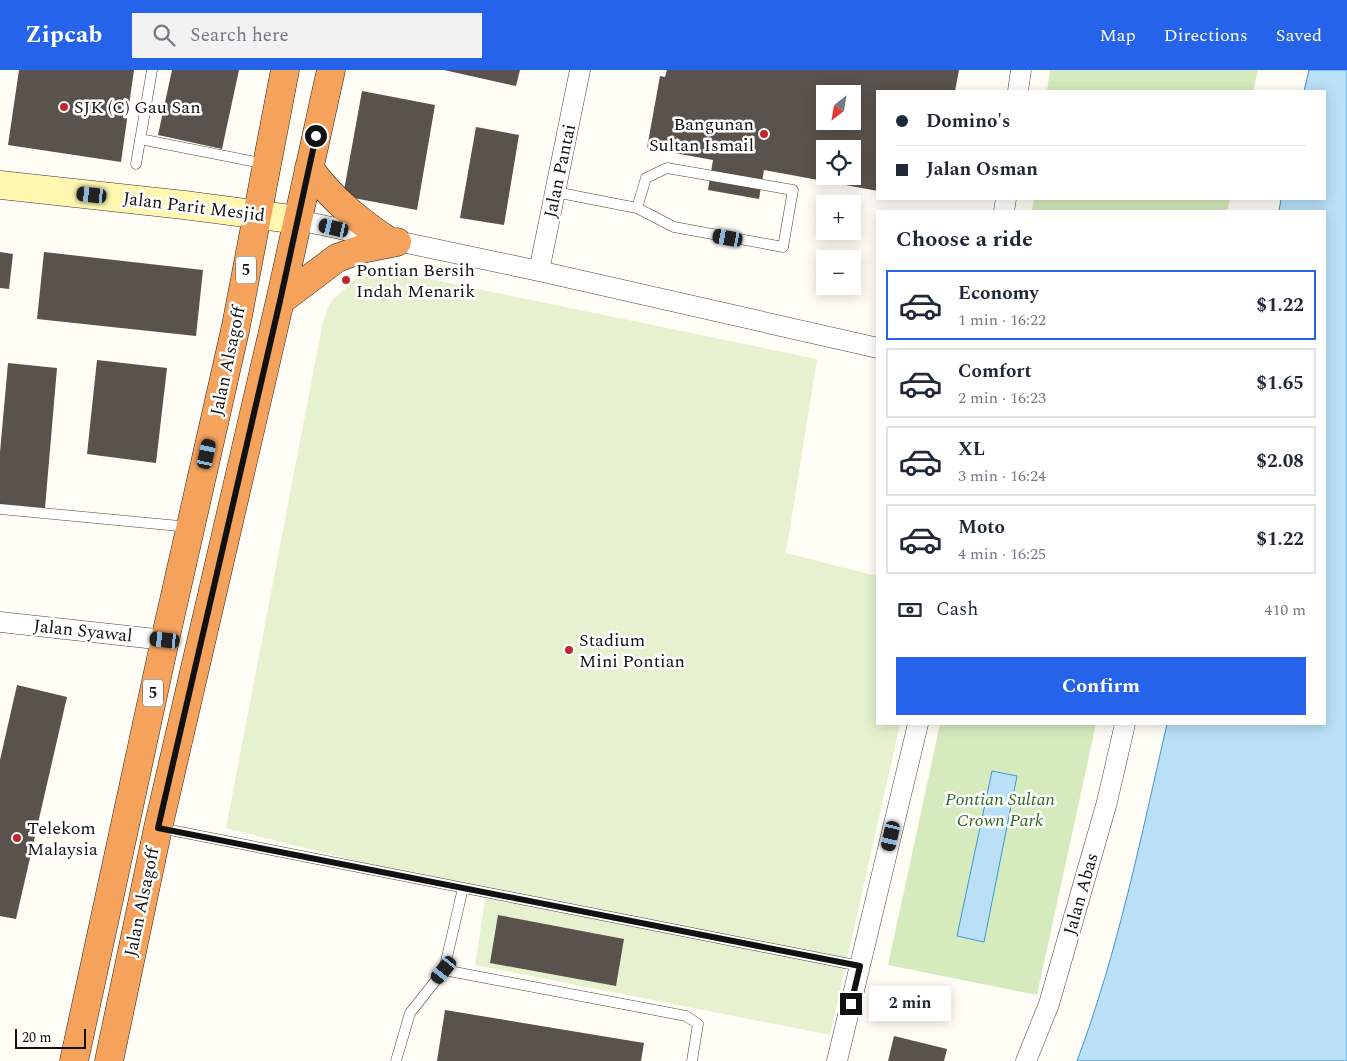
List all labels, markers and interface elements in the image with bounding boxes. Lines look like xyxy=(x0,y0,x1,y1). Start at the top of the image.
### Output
search box xyxy=(132,13,482,58)
text: Zipcab xyxy=(25,17,102,53)
icon: search xyxy=(150,21,178,49)
text: Search here xyxy=(190,21,289,50)
text: Map xyxy=(1100,22,1136,49)
text: Directions xyxy=(1164,22,1248,49)
text: Saved xyxy=(1276,22,1322,49)
north arrow xyxy=(816,85,861,130)
map controls xyxy=(816,85,861,295)
place label: SJK (C) Gau San xyxy=(74,94,201,121)
marker: SJK (C) Gau San xyxy=(58,101,70,113)
text: Domino's xyxy=(926,107,1010,136)
place label: Bangunan Sultan Ismail xyxy=(649,111,754,159)
street label: Jalan Pantai xyxy=(537,121,583,221)
route start xyxy=(305,125,327,147)
marker: Bangunan Sultan Ismail xyxy=(758,128,770,140)
button: locate xyxy=(816,140,861,185)
text: Jalan Osman xyxy=(926,155,1038,184)
street label: Jalan Parit Mesjid xyxy=(121,185,267,229)
car xyxy=(76,186,107,204)
button: + xyxy=(816,195,861,240)
car xyxy=(317,217,350,239)
text: Choose a ride xyxy=(896,223,1033,256)
car xyxy=(711,228,744,248)
button: − xyxy=(816,250,861,295)
road number: 5 xyxy=(236,256,256,284)
place label: Pontian Bersih Indah Menarik xyxy=(356,257,475,305)
marker: Pontian Bersih Indah Menarik xyxy=(340,274,352,286)
text: Economy xyxy=(958,279,1039,308)
icon: car xyxy=(898,283,943,328)
text: $1.22 xyxy=(1256,291,1304,320)
street label: Jalan Alsagoff xyxy=(203,302,253,418)
text: 1 min · 16:22 xyxy=(958,308,1046,332)
text: Comfort xyxy=(958,357,1032,386)
icon: car xyxy=(898,361,943,406)
text: $1.65 xyxy=(1256,369,1304,398)
text: 2 min · 16:23 xyxy=(958,386,1046,410)
text: XL xyxy=(958,435,985,464)
car xyxy=(196,438,217,470)
icon: car xyxy=(898,439,943,484)
text: $2.08 xyxy=(1256,447,1304,476)
text: 3 min · 16:24 xyxy=(958,464,1046,488)
text: Moto xyxy=(958,513,1005,542)
icon: car xyxy=(898,517,943,562)
text: $1.22 xyxy=(1256,525,1304,554)
text: 4 min · 16:25 xyxy=(958,542,1046,566)
text: Cash xyxy=(936,595,978,624)
icon: cash xyxy=(896,596,924,624)
text: 410 m xyxy=(1264,598,1306,622)
street label: Jalan Syawal xyxy=(32,612,134,650)
place label: Stadium Mini Pontian xyxy=(579,627,685,675)
car xyxy=(149,631,180,649)
marker: Stadium Mini Pontian xyxy=(563,644,575,656)
button: Confirm xyxy=(896,657,1306,715)
road number: 5 xyxy=(143,680,163,706)
park label: Pontian Sultan Crown Park xyxy=(945,786,1056,834)
place label: Telekom Malaysia xyxy=(27,815,98,863)
car xyxy=(880,820,901,852)
marker: Telekom Malaysia xyxy=(11,832,23,844)
street label: Jalan Alsagoff xyxy=(117,843,167,959)
street label: Jalan Abas xyxy=(1056,850,1106,938)
car xyxy=(428,954,459,986)
callout: 2 min xyxy=(868,986,951,1022)
text: 2 min xyxy=(889,991,931,1015)
route end xyxy=(840,993,862,1015)
scale bar xyxy=(15,1026,86,1049)
text: 20 m xyxy=(22,1027,52,1048)

